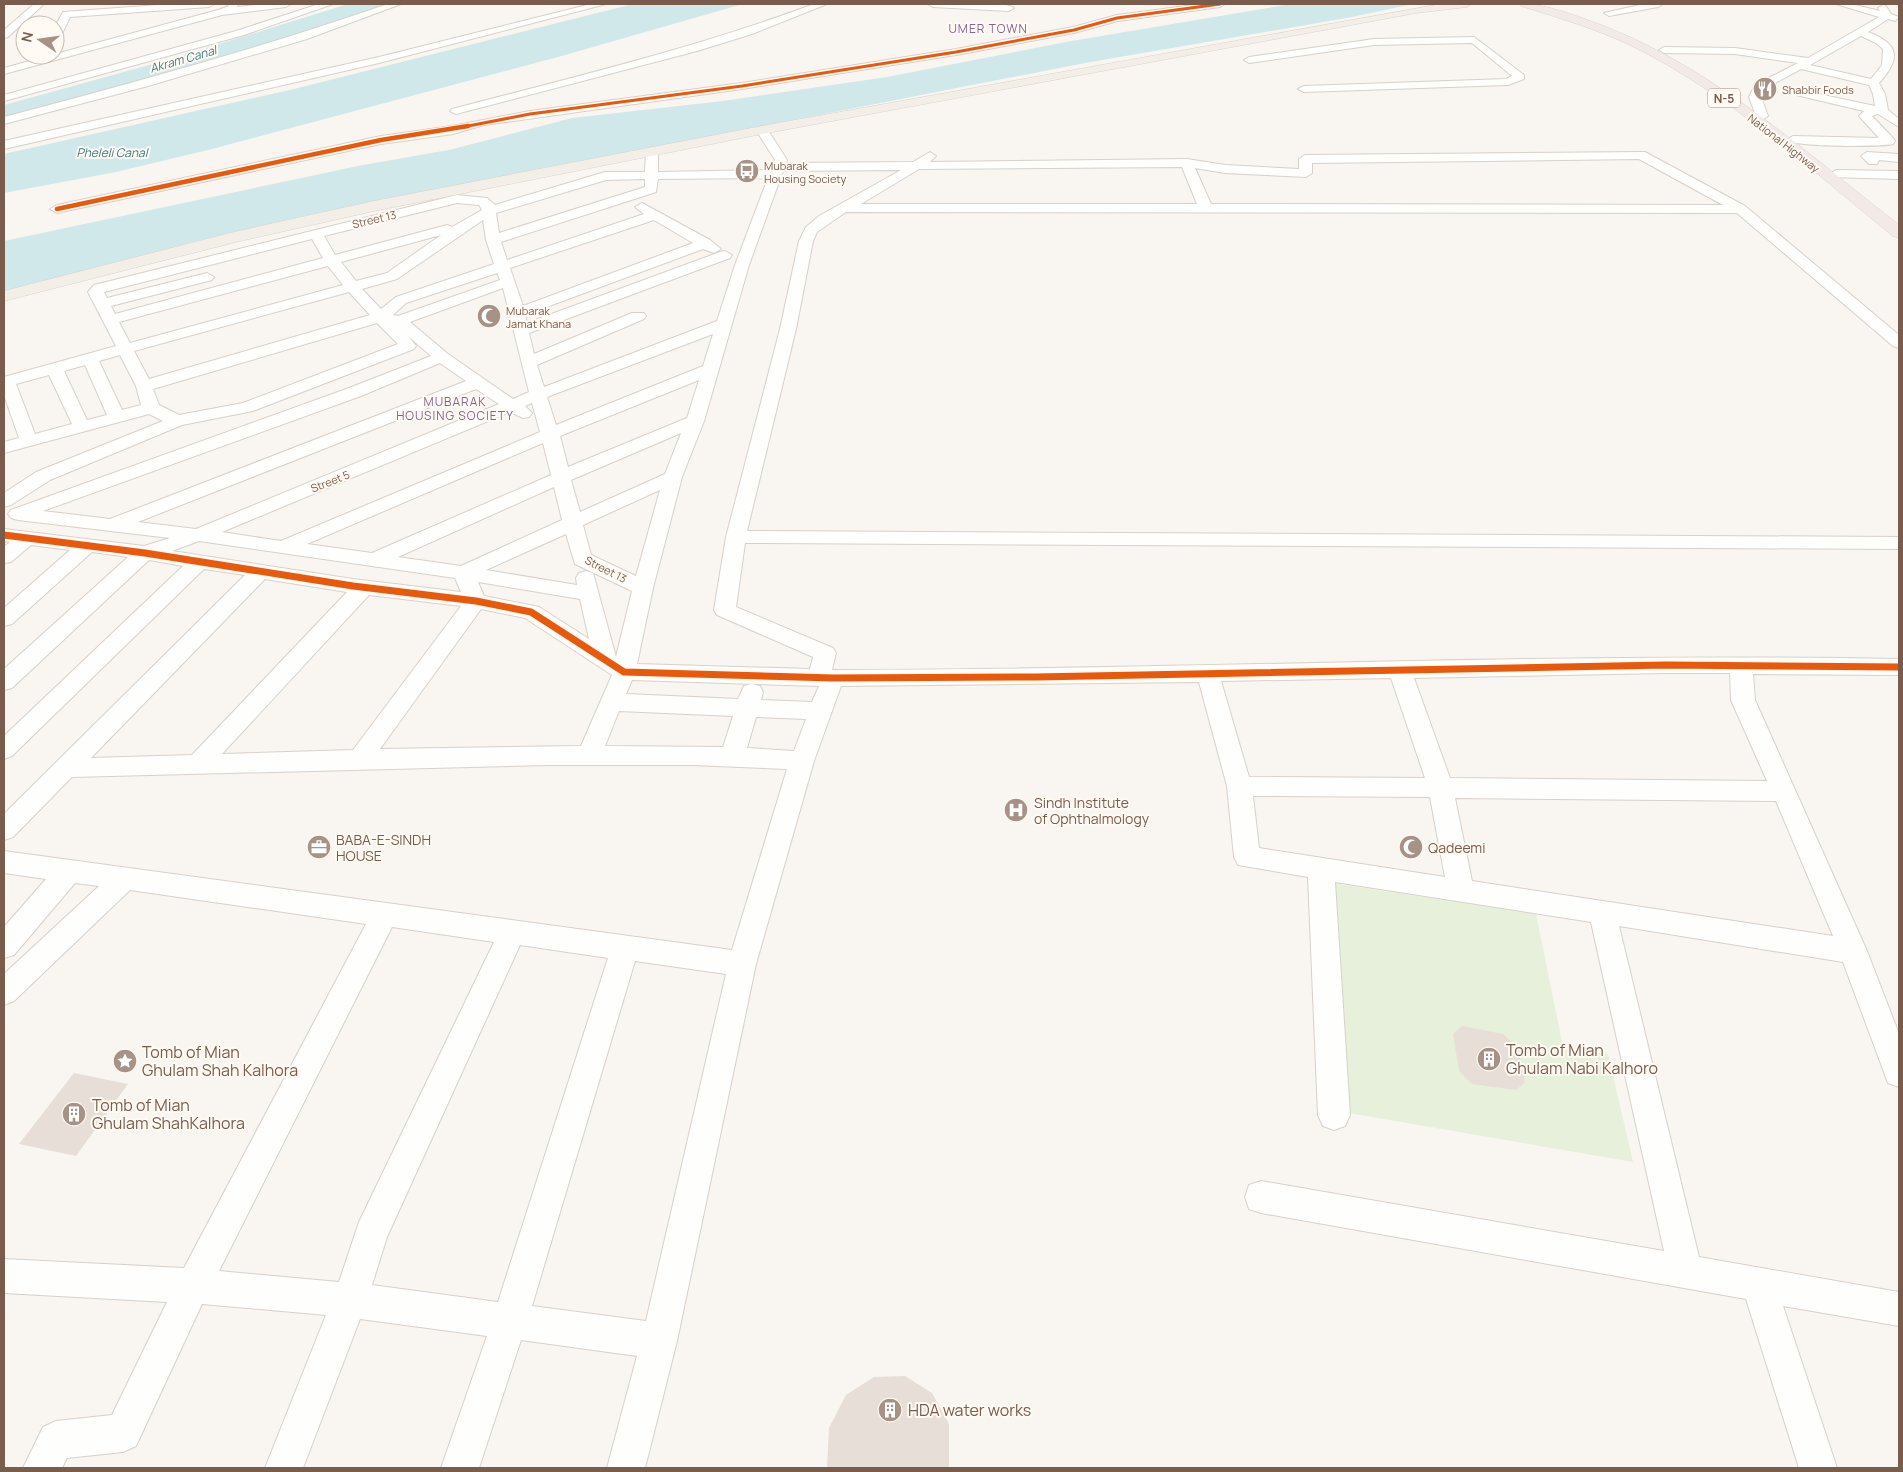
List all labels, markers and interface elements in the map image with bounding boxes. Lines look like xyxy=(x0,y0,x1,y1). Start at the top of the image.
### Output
north arrow xyxy=(15,15,65,65)
district label: UMER TOWN xyxy=(948,20,1028,37)
text: N xyxy=(16,30,37,44)
water label: Akram Canal xyxy=(148,41,220,77)
restaurant icon: Shabbir Foods xyxy=(1752,76,1778,102)
place label: Shabbir Foods xyxy=(1782,82,1854,97)
road number: N-5 xyxy=(1708,89,1740,108)
street label: National Highway xyxy=(1745,110,1823,176)
water label: Pheleli Canal xyxy=(76,144,150,161)
bus stop icon: Mubarak Housing Society xyxy=(734,158,760,184)
place label: Mubarak Housing Society xyxy=(764,158,847,186)
street label: Street 13 xyxy=(350,207,398,231)
mosque icon: Mubarak Jamat Khana xyxy=(476,303,502,329)
place label: Mubarak Jamat Khana xyxy=(506,303,571,331)
district label: MUBARAK HOUSING SOCIETY xyxy=(396,393,514,424)
street label: Street 5 xyxy=(308,466,352,496)
street label: Street 13 xyxy=(583,552,629,586)
place label: Sindh Institute of Ophthalmology xyxy=(1034,793,1150,828)
hospital icon: Sindh Institute of Ophthalmology xyxy=(1003,797,1029,823)
place label: BABA-E-SINDH HOUSE xyxy=(336,830,431,865)
office icon: BABA-E-SINDH HOUSE xyxy=(306,834,332,860)
mosque icon: Qadeemi xyxy=(1398,834,1424,860)
place label: Qadeemi xyxy=(1428,838,1486,857)
place label: Tomb of Mian Ghulam Nabi Kalhoro xyxy=(1506,1039,1658,1079)
place label: Tomb of Mian Ghulam Shah Kalhora xyxy=(142,1041,298,1081)
building icon: Tomb of Mian Ghulam Nabi Kalhoro xyxy=(1476,1046,1502,1072)
place icon: Tomb of Mian Ghulam Shah Kalhora xyxy=(112,1048,138,1074)
place label: Tomb of Mian Ghulam ShahKalhora xyxy=(92,1094,245,1134)
building icon: Tomb of Mian Ghulam ShahKalhora xyxy=(61,1101,87,1127)
building icon: HDA water works xyxy=(877,1397,903,1423)
place label: HDA water works xyxy=(908,1399,1031,1421)

